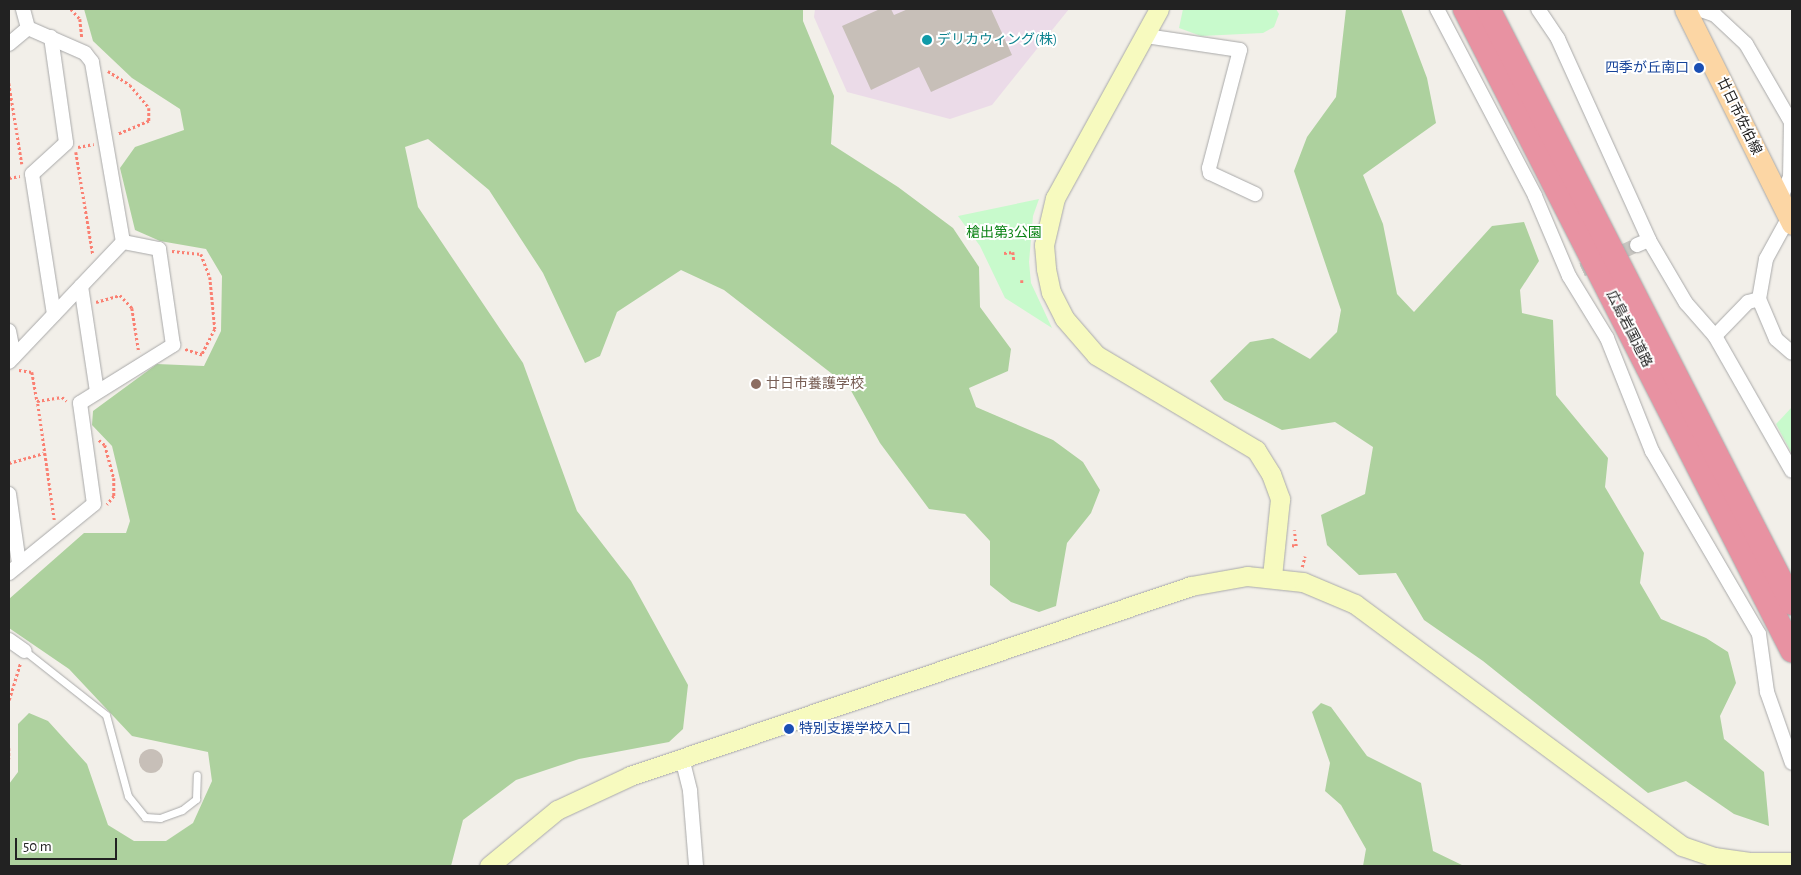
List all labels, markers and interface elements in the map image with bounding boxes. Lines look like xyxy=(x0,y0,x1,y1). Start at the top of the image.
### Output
place label: デリカウィング(株) xyxy=(937,32,1057,48)
marker: デリカウィング(株) xyxy=(921,34,933,46)
place label: 四季が丘南口 xyxy=(1605,60,1689,76)
marker: 四季が丘南口 xyxy=(1693,62,1705,74)
street label: 廿日市佐伯線 xyxy=(1713,75,1765,157)
park label: 槍出第3公園 xyxy=(966,225,1042,241)
street label: 広島岩国道路 xyxy=(1602,288,1656,370)
place label: 廿日市養護学校 xyxy=(766,376,864,392)
marker: 廿日市養護学校 xyxy=(750,378,762,390)
place label: 特別支援学校入口 xyxy=(799,721,911,737)
marker: 特別支援学校入口 xyxy=(783,723,795,735)
scale bar xyxy=(18,828,120,860)
text: 50 m xyxy=(23,839,52,854)

